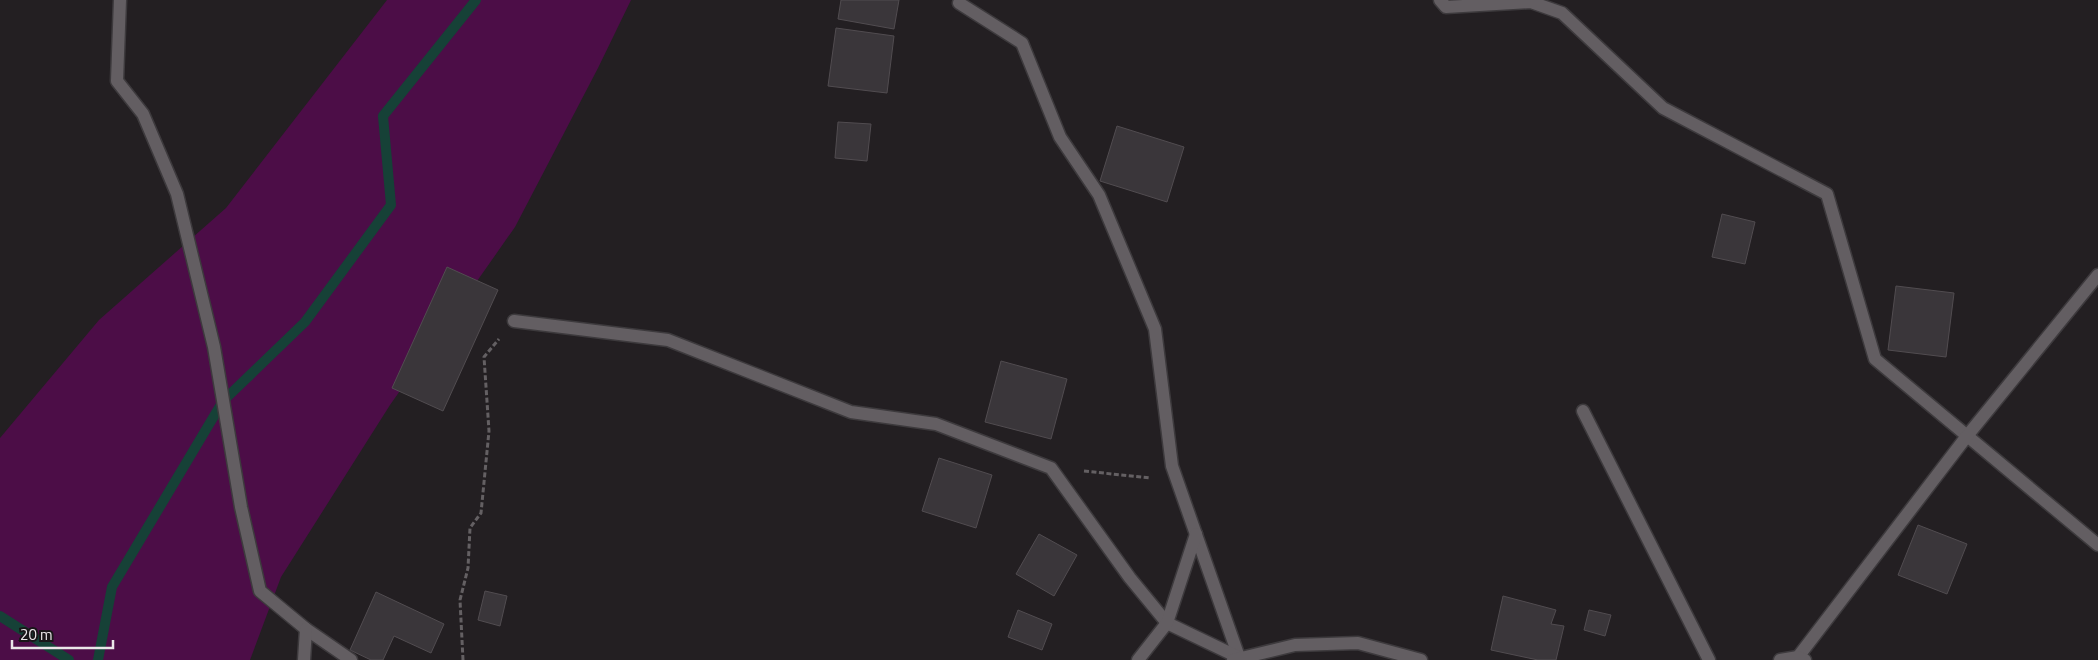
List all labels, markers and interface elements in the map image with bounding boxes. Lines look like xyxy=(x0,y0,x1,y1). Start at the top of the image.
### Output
scale bar xyxy=(12,618,114,650)
text: 20 m xyxy=(20,623,53,646)

